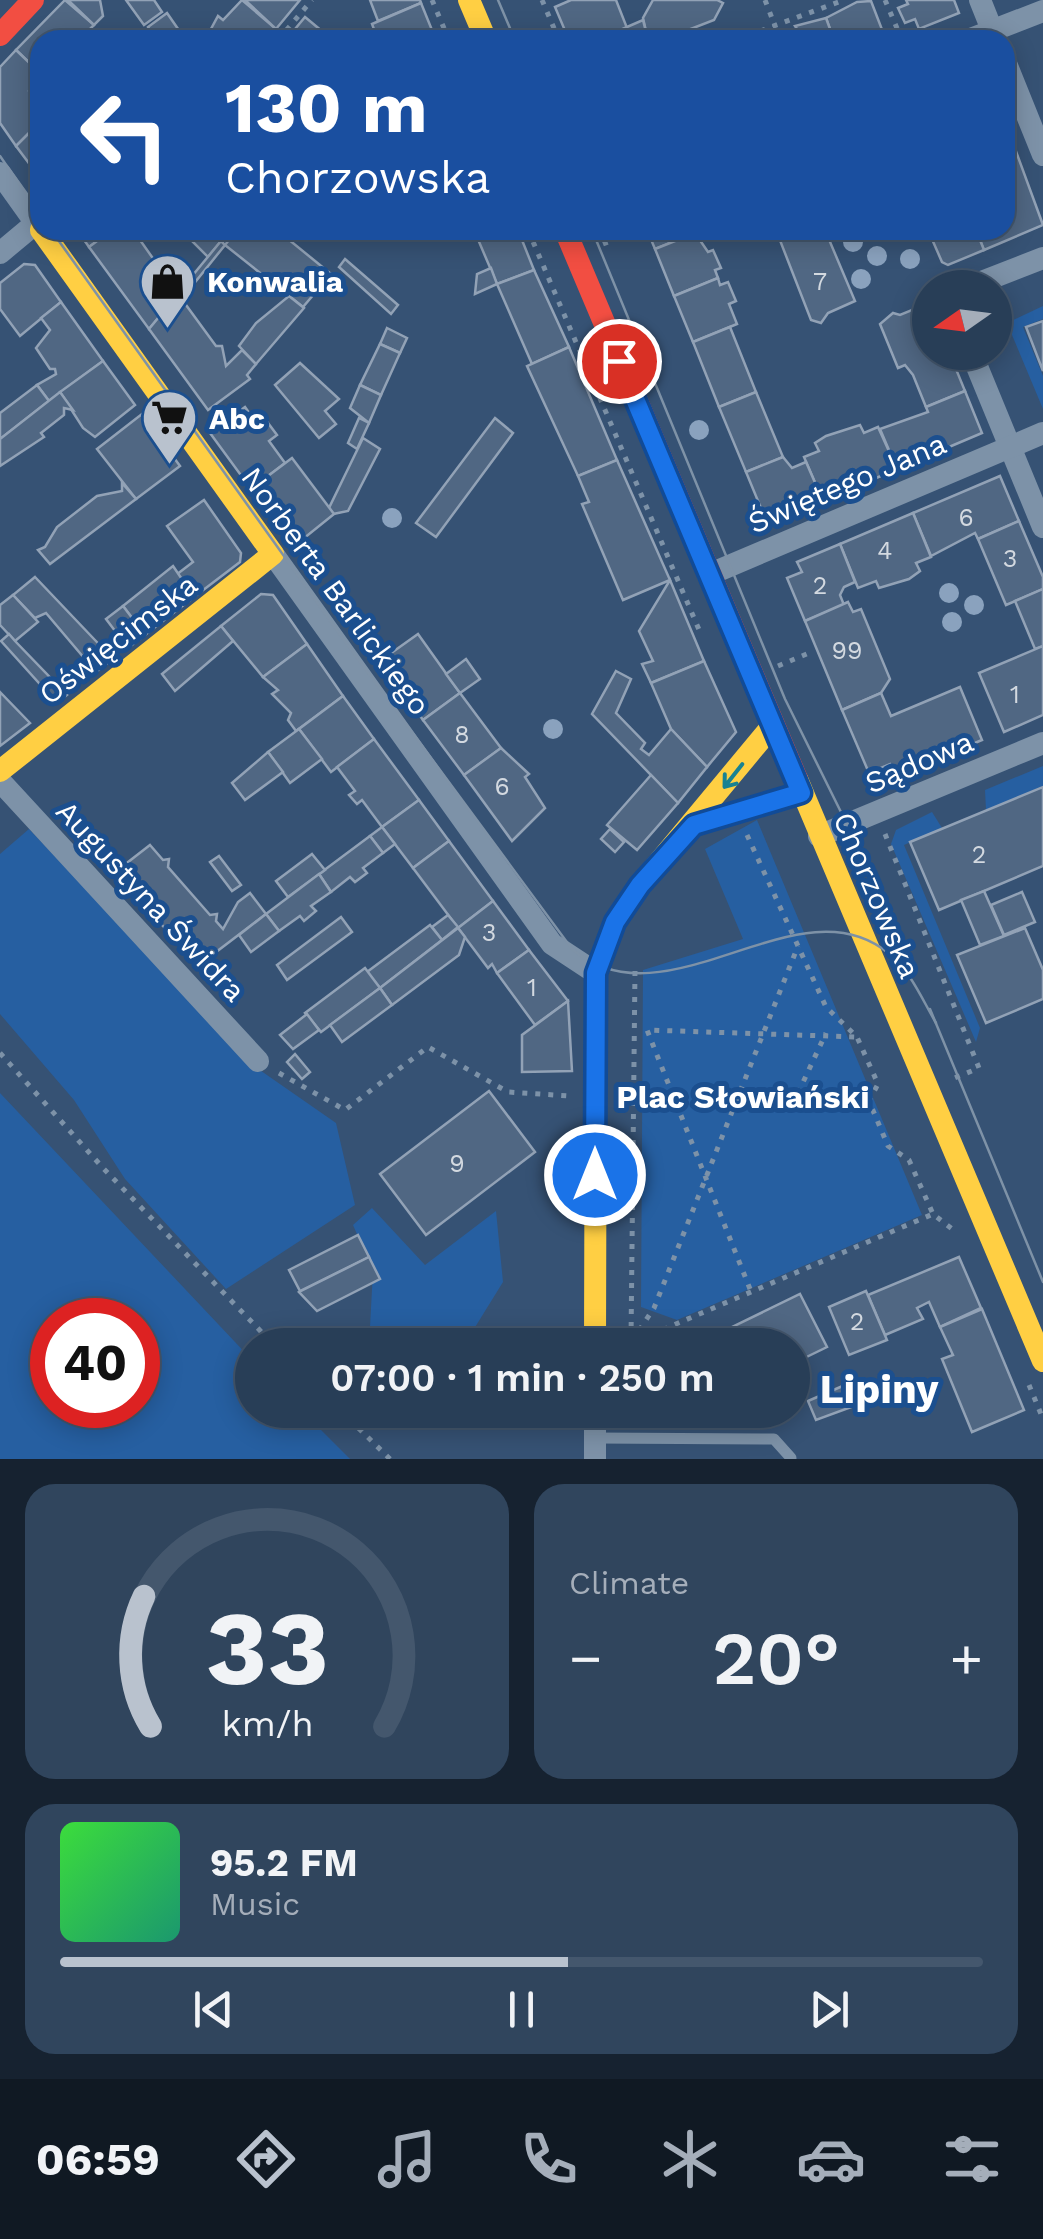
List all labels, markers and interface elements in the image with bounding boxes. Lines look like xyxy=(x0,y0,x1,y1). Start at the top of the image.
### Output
text: 130 m xyxy=(225,67,428,149)
icon: left xyxy=(60,70,190,200)
text: Chorzowska xyxy=(225,151,490,204)
shop icon: Konwalia xyxy=(138,251,198,330)
place label: Konwalia xyxy=(207,264,344,299)
house number: 7 xyxy=(813,267,827,296)
north arrow xyxy=(912,270,1012,370)
map controls xyxy=(912,270,1012,370)
pin xyxy=(577,319,662,404)
icon: arrive xyxy=(592,334,647,389)
supermarket icon: Abc xyxy=(140,388,200,467)
place label: Abc xyxy=(209,401,265,436)
street label: Świętego Jana xyxy=(743,426,951,540)
street label: Norberta Barlickiego xyxy=(234,460,438,722)
house number: 6 xyxy=(958,503,974,532)
house number: 4 xyxy=(877,536,893,565)
house number: 3 xyxy=(1003,544,1017,573)
street label: Oświęcimska xyxy=(32,567,204,711)
house number: 2 xyxy=(813,571,827,600)
house number: 99 xyxy=(832,636,862,665)
house number: 1 xyxy=(1010,680,1020,709)
house number: 8 xyxy=(454,720,470,749)
street label: Sądowa xyxy=(860,724,978,800)
one-way arrow xyxy=(723,762,745,788)
house number: 6 xyxy=(494,772,510,801)
street label: Augustyna Świdra xyxy=(49,793,253,1009)
street label: Chorzowska xyxy=(826,807,928,983)
house number: 2 xyxy=(972,840,986,869)
house number: 3 xyxy=(482,918,496,947)
house number: 1 xyxy=(527,973,537,1002)
district label: Plac Słowiański xyxy=(616,1078,870,1116)
position arrow xyxy=(543,1123,647,1227)
house number: 9 xyxy=(449,1149,465,1178)
speed limit sign: 40 xyxy=(30,1298,160,1428)
house number: 2 xyxy=(850,1307,864,1336)
text: 07:00 · 1 min · 250 m xyxy=(330,1356,715,1400)
district label: Lipiny xyxy=(820,1366,939,1413)
text: Climate xyxy=(569,1564,689,1602)
text: 33 xyxy=(205,1587,329,1709)
text: 20° xyxy=(712,1614,840,1702)
text: − xyxy=(569,1626,602,1690)
text: + xyxy=(950,1626,983,1690)
text: km/h xyxy=(221,1703,313,1745)
text: 95.2 FM xyxy=(210,1841,358,1885)
text: Music xyxy=(210,1885,300,1923)
icon: previous xyxy=(186,1982,241,2037)
icon: pause xyxy=(494,1982,549,2037)
icon: next xyxy=(802,1982,857,2037)
icon: directions xyxy=(231,2124,301,2194)
icon: music xyxy=(372,2124,442,2194)
icon: phone xyxy=(514,2124,584,2194)
icon: climate xyxy=(655,2124,725,2194)
icon: car xyxy=(796,2124,866,2194)
icon: filters xyxy=(937,2124,1007,2194)
text: 06:59 xyxy=(36,2133,160,2186)

